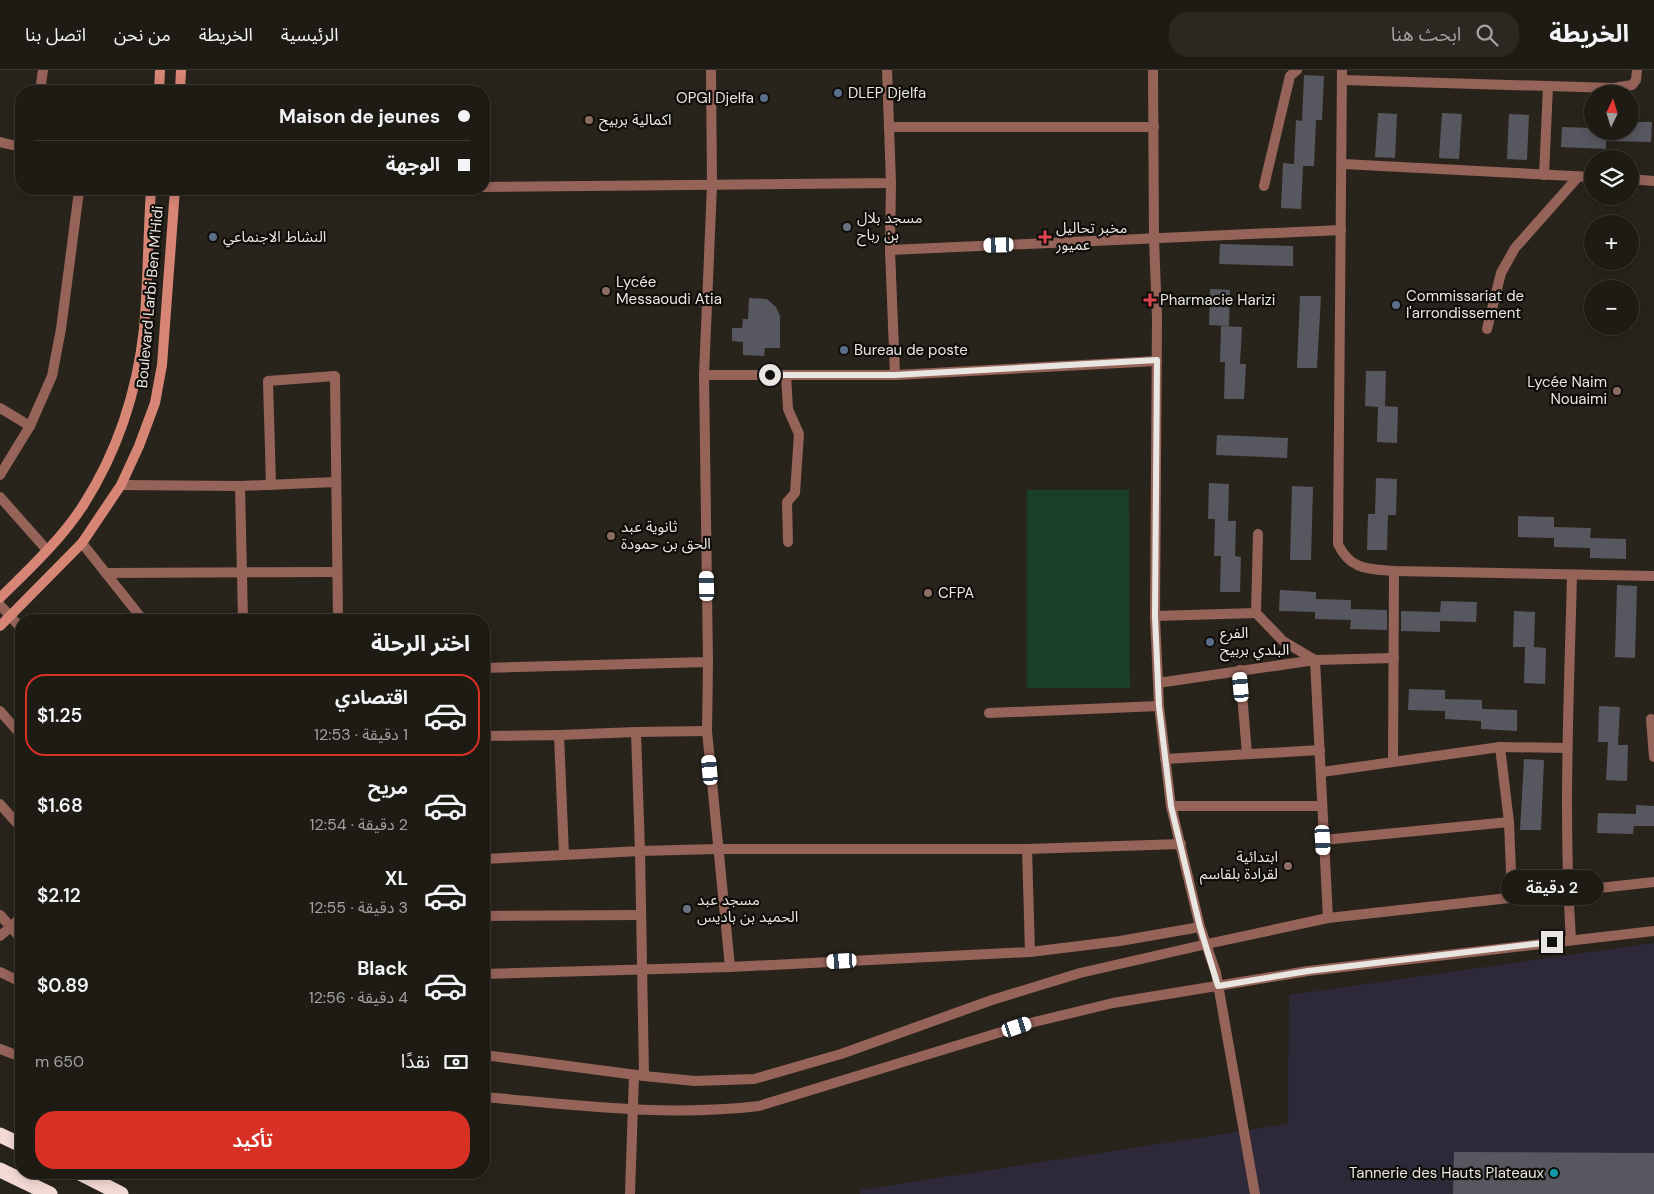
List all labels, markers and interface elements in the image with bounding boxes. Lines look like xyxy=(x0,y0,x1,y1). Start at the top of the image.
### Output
search box xyxy=(1169,12,1519,57)
text: الخريطة xyxy=(1549,18,1629,49)
icon: search xyxy=(1473,21,1501,49)
text: ابحث هنا xyxy=(1391,22,1461,47)
text: اتصل بنا xyxy=(25,23,86,47)
text: من نحن xyxy=(114,23,171,47)
text: الخريطة xyxy=(199,23,253,47)
text: الرئيسية xyxy=(281,23,339,47)
place label: DLEP Djelfa xyxy=(848,83,926,103)
north arrow xyxy=(1584,85,1639,140)
map controls xyxy=(1584,85,1639,335)
marker: DLEP Djelfa xyxy=(832,87,844,99)
place label: OPGI Djelfa xyxy=(676,88,754,108)
marker: OPGI Djelfa xyxy=(758,92,770,104)
text: Maison de jeunes xyxy=(279,104,440,129)
place label: اكمالية بربيح xyxy=(599,110,671,132)
marker: اكمالية بربيح xyxy=(583,114,595,126)
button: layers xyxy=(1584,150,1639,205)
text: الوجهة xyxy=(386,152,440,177)
street label: Boulevard Larbi Ben M'Hidi xyxy=(132,205,168,389)
place label: مسجد بلال بن رباح xyxy=(857,208,923,247)
button: + xyxy=(1584,215,1639,270)
place label: مخبر تحاليل عميور xyxy=(1055,218,1127,255)
marker: مسجد بلال بن رباح xyxy=(841,221,853,233)
place label: النشاط الاجنماعي xyxy=(223,227,326,248)
marker: مخبر تحاليل عميور xyxy=(1038,230,1052,244)
marker: النشاط الاجنماعي xyxy=(207,231,219,243)
car xyxy=(983,237,1014,253)
place label: Lycée Messaoudi Atia xyxy=(616,272,722,309)
button: − xyxy=(1584,280,1639,335)
marker: Lycée Messaoudi Atia xyxy=(600,285,612,297)
place label: Commissariat de l'arrondissement xyxy=(1406,286,1524,323)
place label: Pharmacie Harizi xyxy=(1160,290,1275,310)
marker: Pharmacie Harizi xyxy=(1144,294,1156,306)
marker: Commissariat de l'arrondissement xyxy=(1390,299,1402,311)
place label: Bureau de poste xyxy=(854,340,968,360)
marker: Bureau de poste xyxy=(838,344,850,356)
route start xyxy=(759,364,781,386)
place label: Lycée Naim Nouaimi xyxy=(1527,372,1607,409)
marker: Lycée Naim Nouaimi xyxy=(1611,385,1623,397)
place label: ثانوية عبد الحق بن حمودة xyxy=(621,517,711,554)
marker: ثانوية عبد الحق بن حمودة xyxy=(605,530,617,542)
car xyxy=(699,571,714,601)
place label: CFPA xyxy=(938,583,974,603)
marker: CFPA xyxy=(922,587,934,599)
place label: الفرع البلدي بربيح xyxy=(1220,623,1289,662)
text: اختر الرحلة xyxy=(371,629,470,658)
marker: الفرع البلدي بربيح xyxy=(1204,636,1216,648)
car xyxy=(1232,671,1249,703)
text: اقتصادي xyxy=(335,685,408,710)
icon: car xyxy=(423,693,468,738)
text: $1.25 xyxy=(37,703,82,728)
text: 1 دقيقة · 12:53 xyxy=(314,724,408,745)
car xyxy=(701,754,718,786)
text: مريح xyxy=(368,775,408,800)
icon: car xyxy=(423,783,468,828)
text: $1.68 xyxy=(37,793,83,818)
text: 2 دقيقة · 12:54 xyxy=(309,814,408,835)
car xyxy=(1314,825,1331,855)
place label: ابتدائية لقرادة بلقاسم xyxy=(1200,847,1278,885)
marker: ابتدائية لقرادة بلقاسم xyxy=(1282,860,1294,872)
text: XL xyxy=(385,866,408,891)
callout: 2 دقيقة xyxy=(1501,870,1603,904)
icon: car xyxy=(423,873,468,918)
text: 2 دقيقة xyxy=(1526,877,1578,898)
text: $2.12 xyxy=(37,883,81,908)
place label: مسجد عبد الحميد بن باديس xyxy=(697,890,798,927)
text: 3 دقيقة · 12:55 xyxy=(309,897,408,918)
marker: مسجد عبد الحميد بن باديس xyxy=(681,903,693,915)
route end xyxy=(1541,931,1563,953)
car xyxy=(826,953,857,969)
text: Black xyxy=(357,956,408,981)
icon: car xyxy=(423,963,468,1008)
text: $0.89 xyxy=(37,973,89,998)
text: 4 دقيقة · 12:56 xyxy=(309,987,408,1008)
car xyxy=(1000,1015,1033,1039)
icon: cash xyxy=(442,1048,470,1076)
text: نقدًا xyxy=(401,1049,430,1074)
text: 650 m xyxy=(35,1051,84,1072)
button: تأكيد xyxy=(35,1111,470,1169)
place label: Tannerie des Hauts Plateaux xyxy=(1349,1163,1545,1183)
marker: Tannerie des Hauts Plateaux xyxy=(1548,1167,1560,1179)

